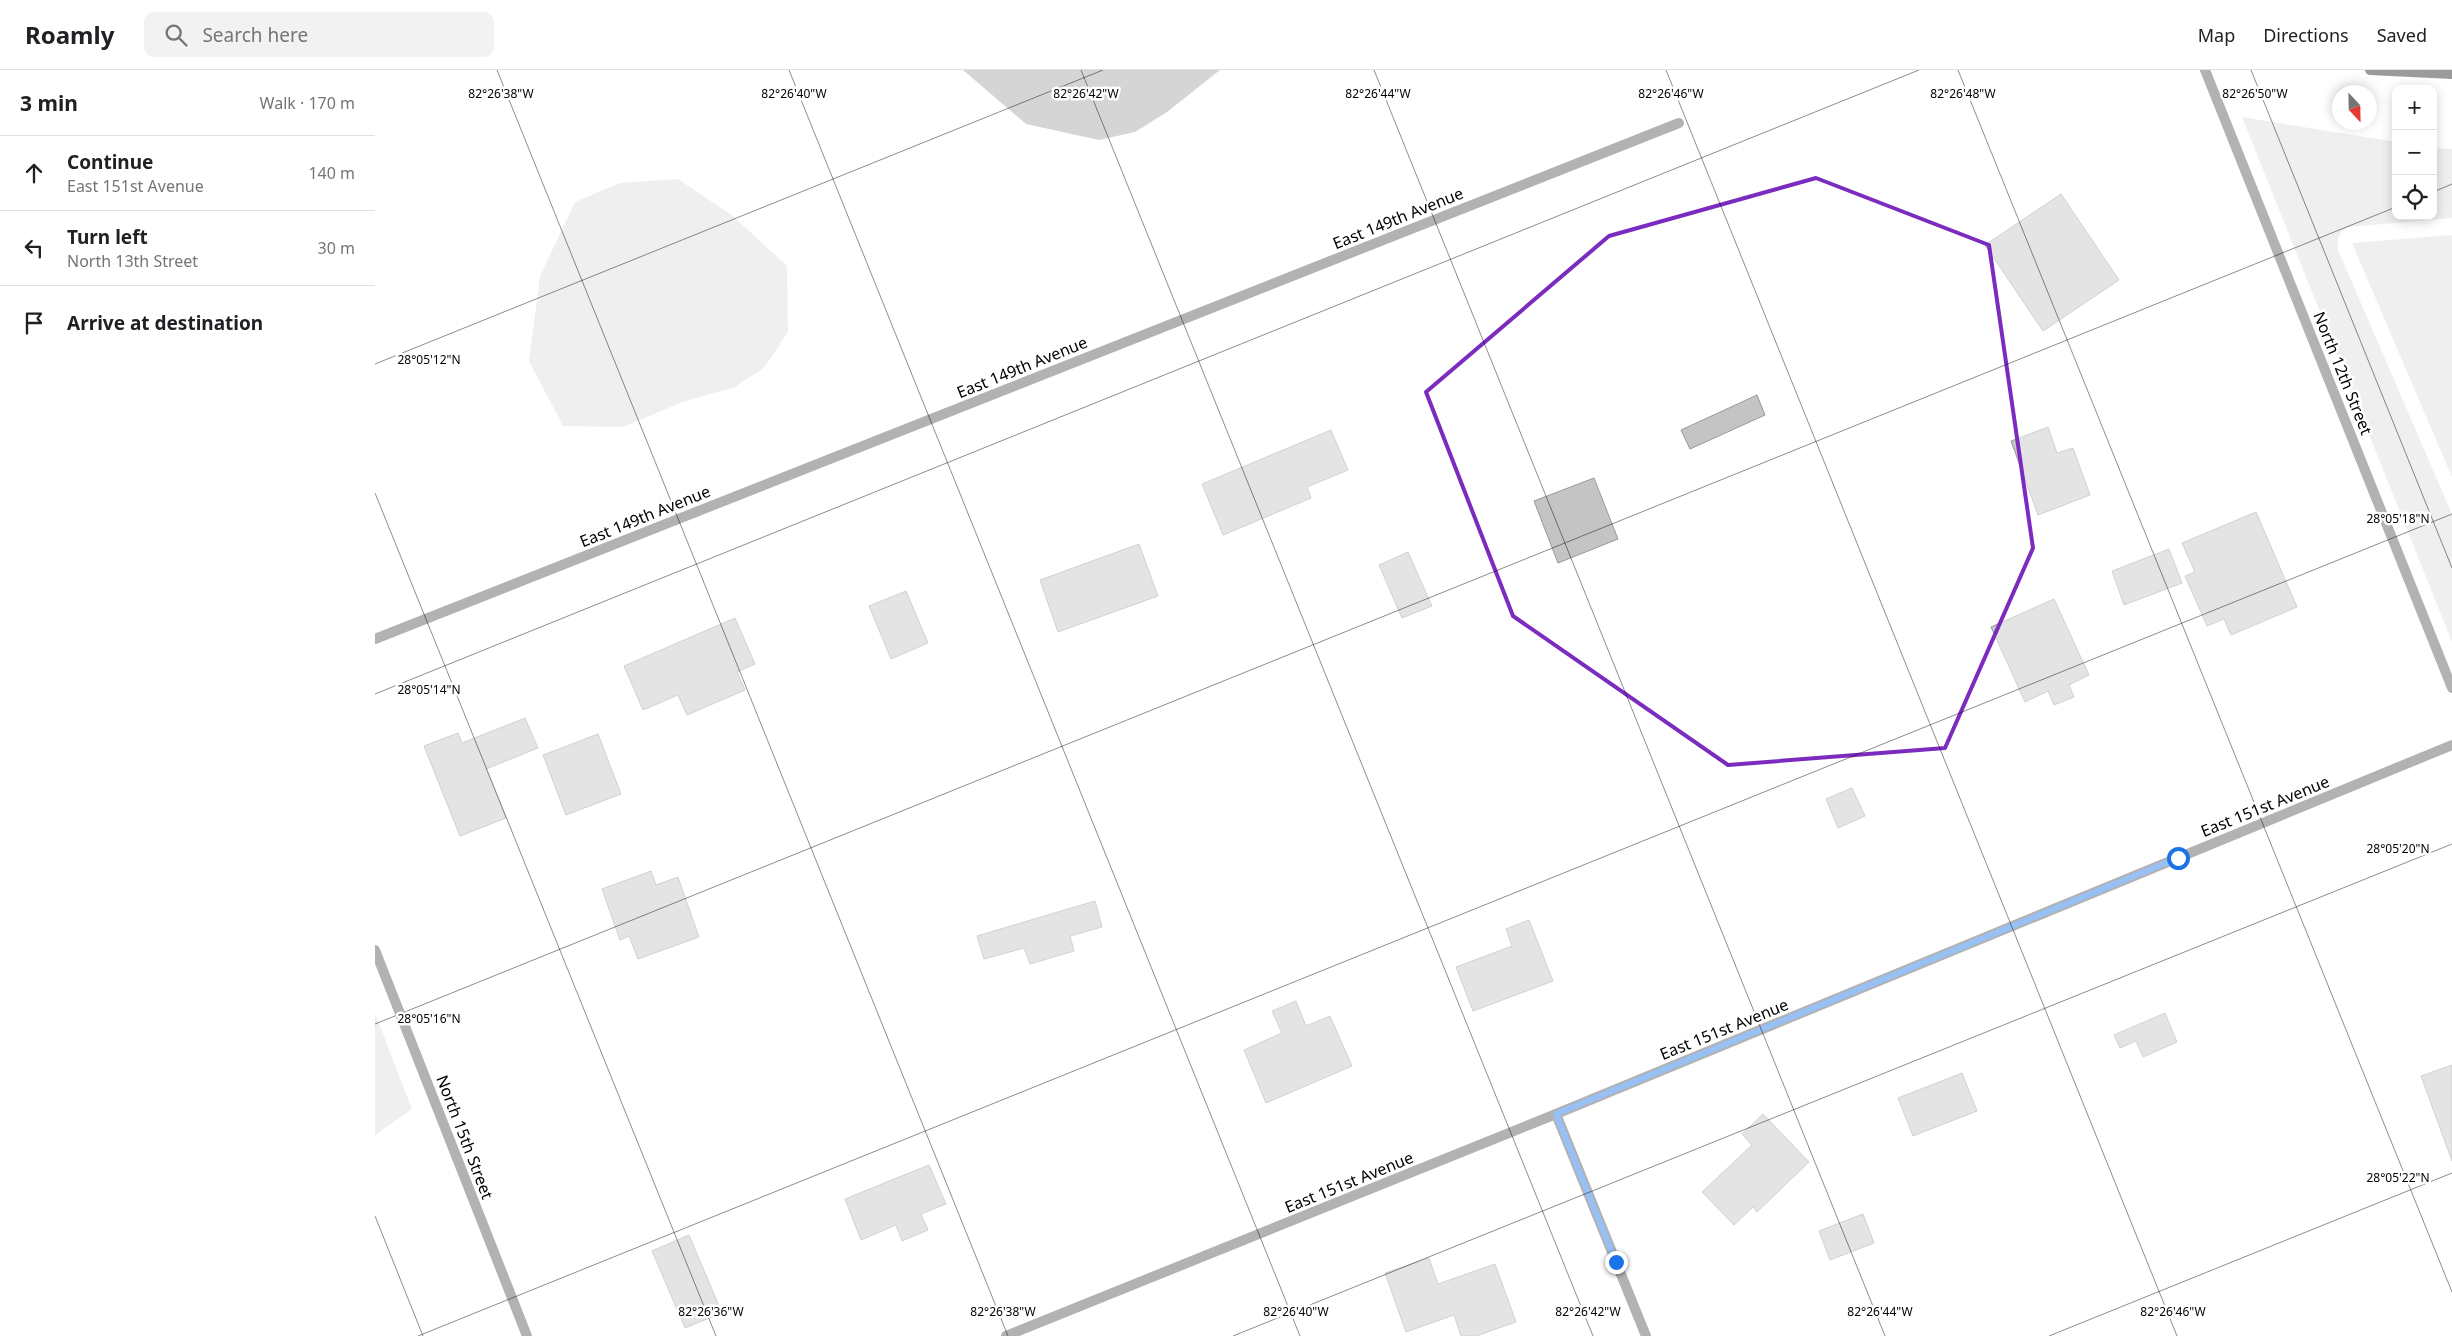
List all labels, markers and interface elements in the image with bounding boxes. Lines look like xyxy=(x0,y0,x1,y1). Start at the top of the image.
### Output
search box xyxy=(144,12,494,57)
text: Roamly xyxy=(25,18,114,51)
icon: search xyxy=(162,21,190,49)
text: Search here xyxy=(202,22,308,48)
text: Map xyxy=(2198,23,2235,47)
text: Directions xyxy=(2263,23,2349,47)
text: Saved xyxy=(2377,23,2427,47)
text: 82°26'38"W xyxy=(468,85,534,102)
text: 82°26'40"W xyxy=(761,85,827,102)
text: 82°26'42"W xyxy=(1053,85,1119,102)
text: 82°26'44"W xyxy=(1345,85,1411,102)
text: 82°26'46"W xyxy=(1638,85,1704,102)
text: 82°26'48"W xyxy=(1930,85,1996,102)
text: 82°26'50"W xyxy=(2222,85,2288,102)
north arrow xyxy=(2332,85,2377,130)
map controls xyxy=(2392,85,2437,220)
button: + xyxy=(2392,85,2437,130)
text: 3 min xyxy=(20,89,78,117)
text: Walk · 170 m xyxy=(260,92,355,114)
button: − xyxy=(2392,130,2437,175)
text: Continue xyxy=(67,149,153,175)
icon: ahead xyxy=(20,159,48,187)
text: 140 m xyxy=(308,162,355,184)
text: East 151st Avenue xyxy=(67,175,204,197)
button: locate xyxy=(2392,175,2437,220)
street label: East 149th Avenue xyxy=(1329,182,1467,254)
text: Turn left xyxy=(67,224,148,250)
icon: left xyxy=(20,234,48,262)
text: 30 m xyxy=(318,237,355,259)
text: North 13th Street xyxy=(67,250,198,272)
street label: North 12th Street xyxy=(2308,308,2378,438)
icon: arrive xyxy=(20,309,48,337)
text: Arrive at destination xyxy=(67,310,263,336)
street label: East 149th Avenue xyxy=(953,331,1091,403)
text: 28°05'12"N xyxy=(397,351,461,368)
street label: East 149th Avenue xyxy=(576,480,714,552)
text: 28°05'18"N xyxy=(2366,510,2430,527)
text: 28°05'14"N xyxy=(397,681,461,698)
street label: East 151st Avenue xyxy=(2197,770,2333,842)
text: 28°05'20"N xyxy=(2366,840,2430,857)
route start xyxy=(2167,847,2190,870)
street label: East 151st Avenue xyxy=(1656,993,1792,1065)
text: 28°05'16"N xyxy=(397,1010,461,1027)
street label: North 15th Street xyxy=(431,1072,499,1202)
street label: East 151st Avenue xyxy=(1281,1146,1417,1218)
text: 28°05'22"N xyxy=(2366,1169,2430,1186)
route end xyxy=(1605,1251,1628,1274)
text: 82°26'36"W xyxy=(678,1303,744,1320)
text: 82°26'38"W xyxy=(970,1303,1036,1320)
text: 82°26'40"W xyxy=(1263,1303,1329,1320)
text: 82°26'42"W xyxy=(1555,1303,1621,1320)
text: 82°26'44"W xyxy=(1847,1303,1913,1320)
text: 82°26'46"W xyxy=(2140,1303,2206,1320)

